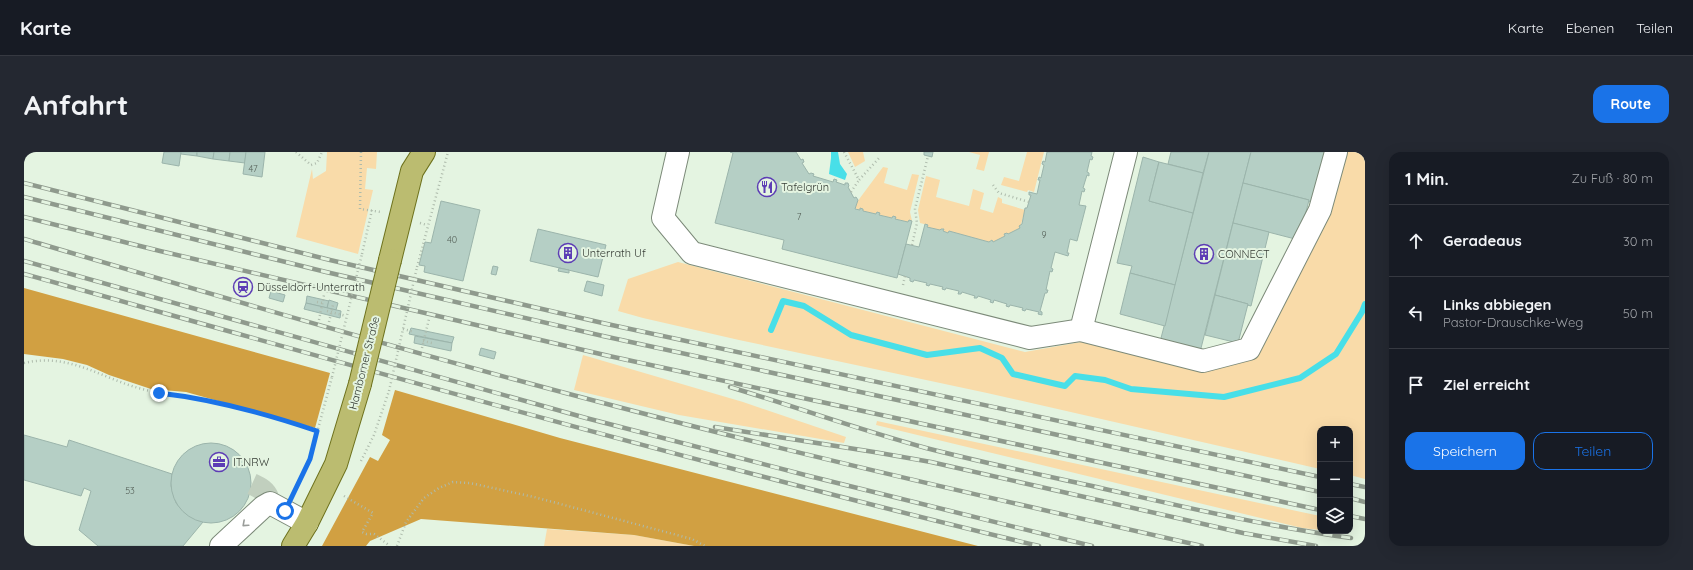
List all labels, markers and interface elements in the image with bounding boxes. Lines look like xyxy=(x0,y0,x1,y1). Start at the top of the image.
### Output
text: Karte xyxy=(20,16,72,40)
text: Karte xyxy=(1508,19,1544,37)
text: Ebenen xyxy=(1566,19,1614,37)
text: Teilen xyxy=(1636,19,1673,37)
button: Route xyxy=(1593,85,1669,123)
text: Anfahrt xyxy=(24,87,128,122)
house number: 47 xyxy=(248,163,258,174)
text: 1 Min. xyxy=(1405,168,1449,189)
text: Zu Fuß · 80 m xyxy=(1572,170,1653,186)
restaurant icon: Tafelgrün xyxy=(756,176,778,198)
place label: Tafelgrün xyxy=(781,180,829,194)
house number: 7 xyxy=(797,211,802,222)
house number: 9 xyxy=(1041,229,1047,240)
icon: ahead xyxy=(1405,230,1427,252)
text: Geradeaus xyxy=(1443,231,1522,250)
text: 30 m xyxy=(1623,233,1653,249)
house number: 40 xyxy=(447,234,457,245)
building icon: Unterrath Uf xyxy=(557,242,579,264)
building icon: CONNECT xyxy=(1193,243,1215,265)
place label: Unterrath Uf xyxy=(582,246,646,260)
place label: CONNECT xyxy=(1218,247,1270,261)
station icon: Düsseldorf-Unterrath xyxy=(232,276,254,298)
place label: Düsseldorf-Unterrath xyxy=(257,280,365,294)
text: Links abbiegen xyxy=(1443,295,1551,314)
icon: left xyxy=(1405,302,1427,324)
text: 50 m xyxy=(1623,305,1653,321)
text: Pastor-Drauschke-Weg xyxy=(1443,314,1583,330)
street label: Hamborner Straße xyxy=(346,315,382,411)
icon: arrive xyxy=(1405,374,1427,396)
text: Ziel erreicht xyxy=(1443,375,1530,394)
route end xyxy=(150,384,168,402)
map controls xyxy=(1317,426,1353,534)
button: + xyxy=(1317,426,1353,462)
button: Speichern xyxy=(1405,432,1525,470)
button: Teilen xyxy=(1533,432,1653,470)
office icon: IT.NRW xyxy=(208,451,230,473)
place label: IT.NRW xyxy=(233,455,270,469)
button: − xyxy=(1317,462,1353,498)
house number: 53 xyxy=(125,485,135,496)
button: layers xyxy=(1317,498,1353,534)
route start xyxy=(276,502,294,520)
one-way arrow xyxy=(242,519,249,526)

